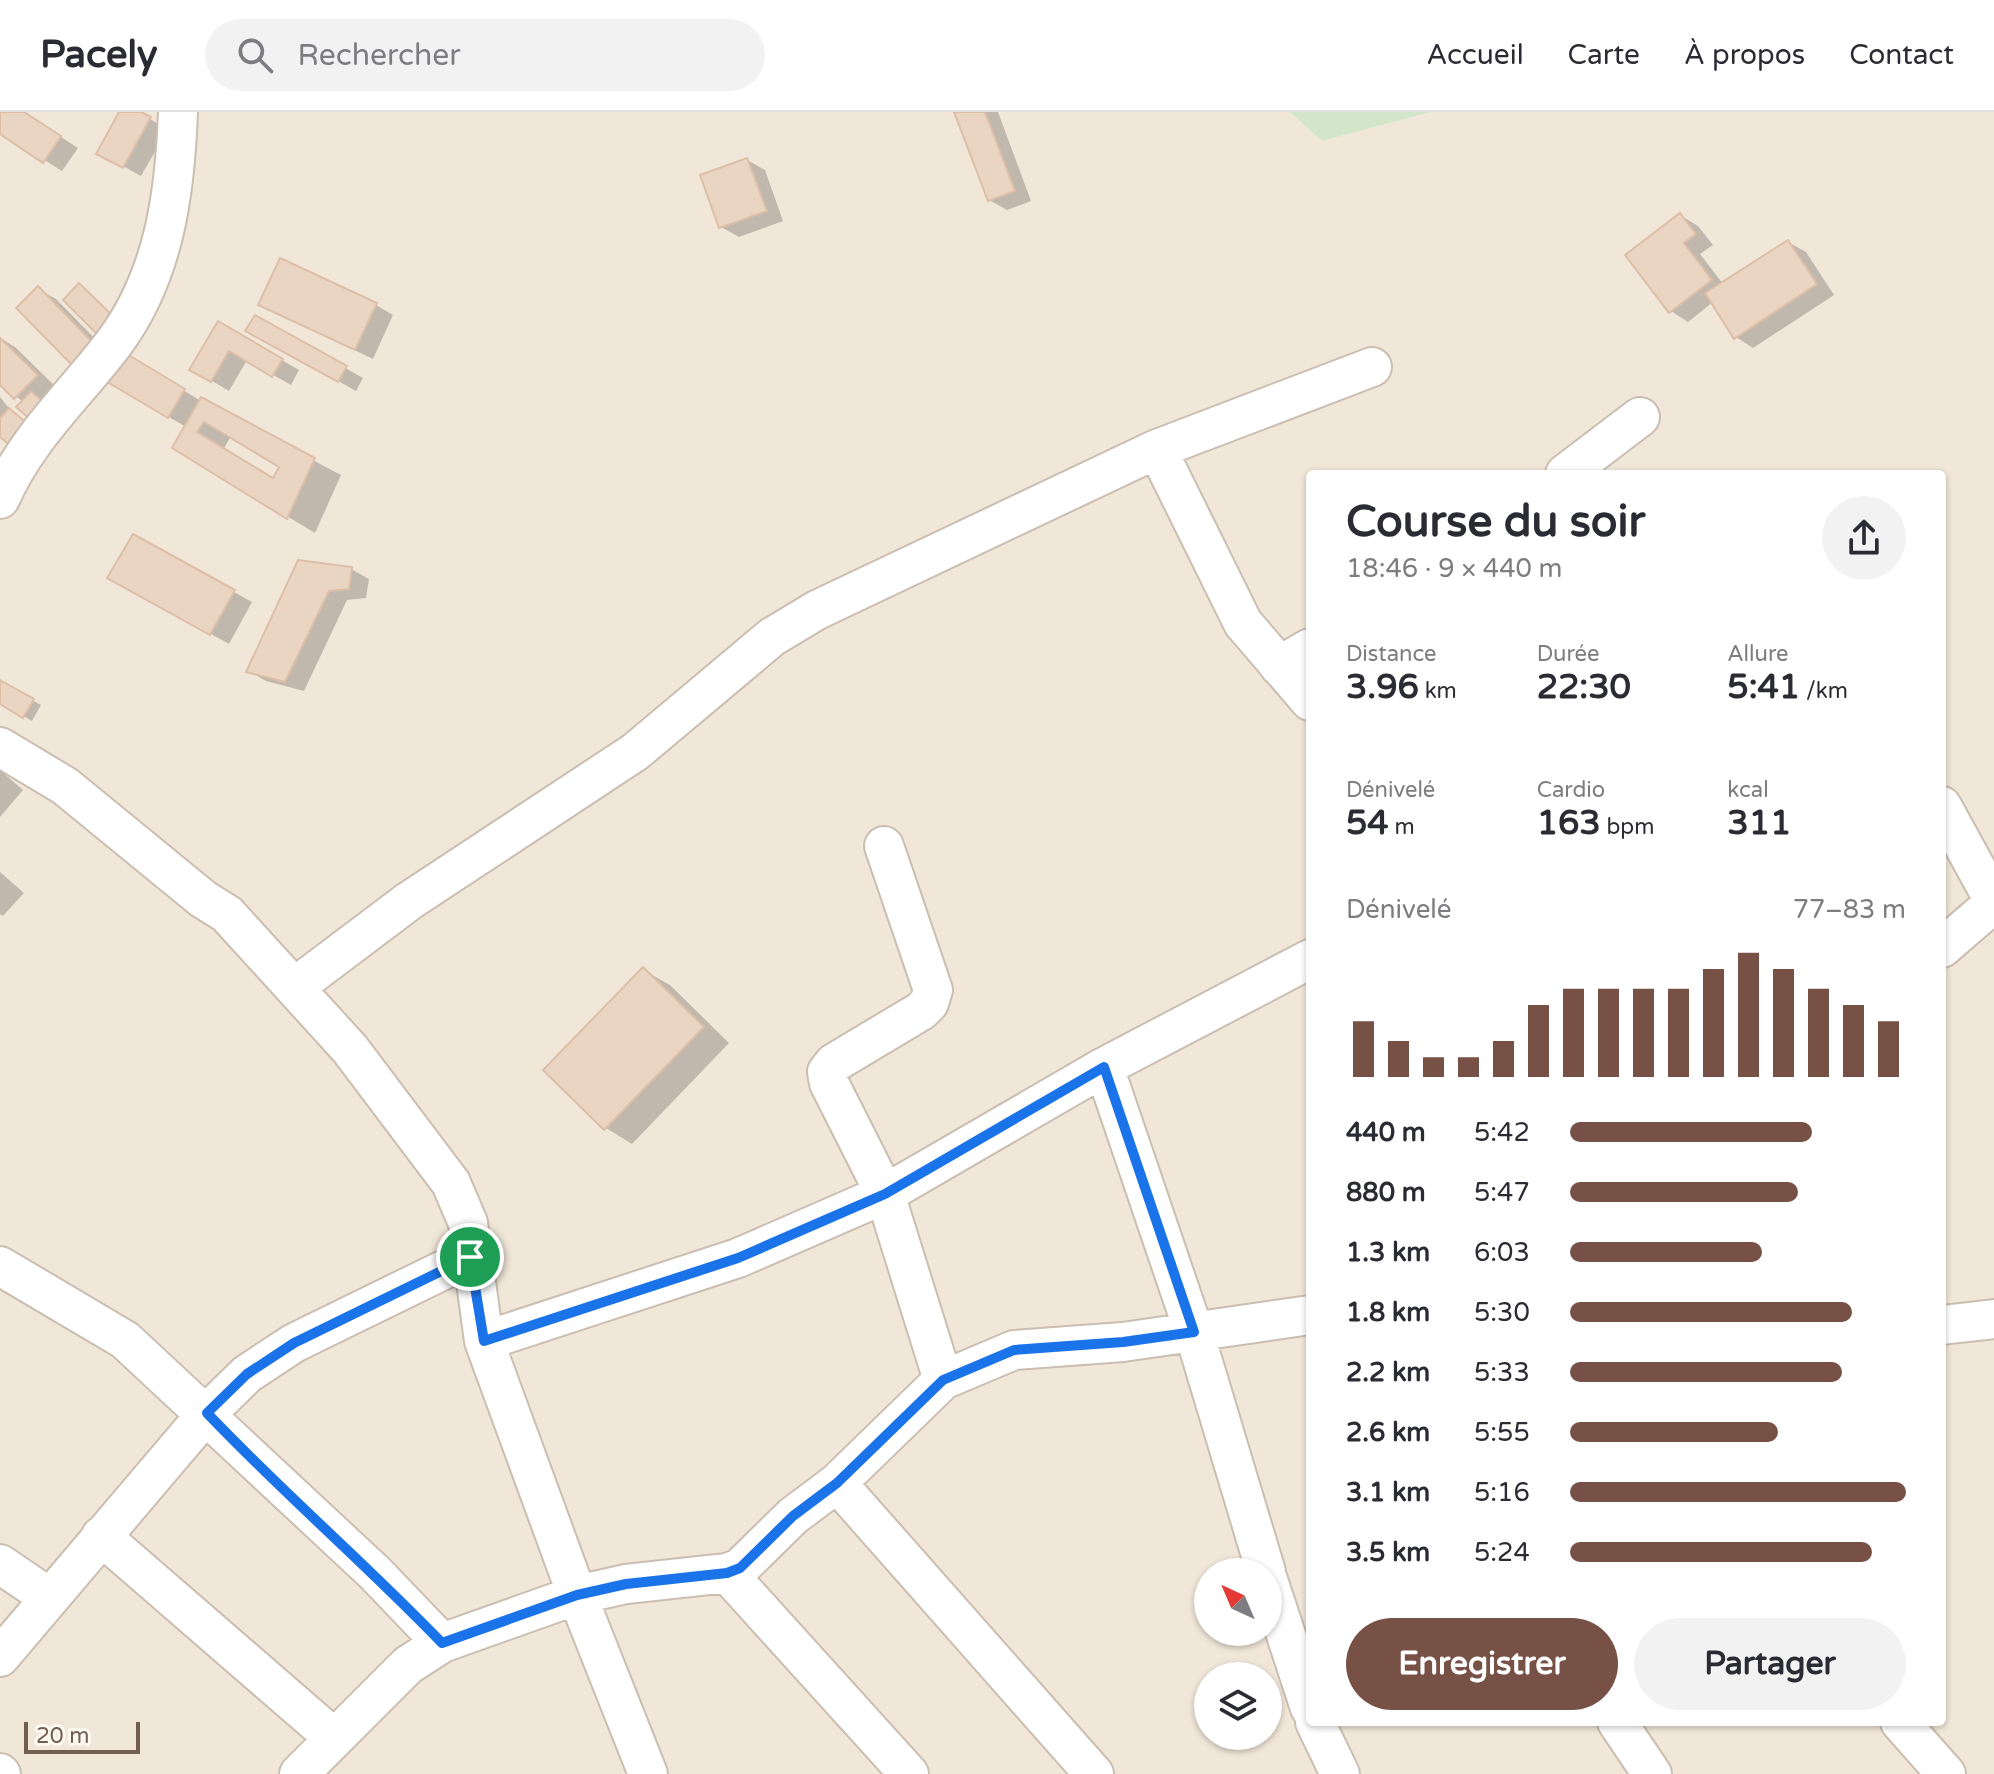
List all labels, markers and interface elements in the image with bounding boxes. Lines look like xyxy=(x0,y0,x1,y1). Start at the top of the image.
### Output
search box xyxy=(205,19,765,91)
text: Pacely xyxy=(40,32,157,78)
icon: search xyxy=(233,33,277,77)
text: Rechercher xyxy=(297,37,461,74)
text: Accueil xyxy=(1426,38,1524,72)
text: Carte xyxy=(1568,38,1640,72)
text: À propos xyxy=(1684,38,1805,72)
text: Contact xyxy=(1849,38,1954,72)
text: Course du soir xyxy=(1346,496,1645,549)
button: share xyxy=(1822,496,1906,580)
text: 18:46 · 9 × 440 m xyxy=(1346,553,1562,584)
text: Distance xyxy=(1346,641,1437,667)
text: Durée xyxy=(1537,641,1599,667)
text: Allure xyxy=(1727,641,1789,667)
text: 3.96 xyxy=(1346,667,1419,708)
text: 22:30 xyxy=(1537,667,1631,708)
text: 5:41 xyxy=(1727,667,1800,708)
text: km xyxy=(1419,678,1457,704)
text: /km xyxy=(1800,678,1848,704)
text: Dénivelé xyxy=(1346,777,1435,803)
text: Cardio xyxy=(1537,777,1605,803)
text: kcal xyxy=(1727,777,1769,803)
text: 54 xyxy=(1346,803,1389,844)
text: 163 xyxy=(1537,803,1601,844)
text: 311 xyxy=(1727,803,1791,844)
text: m xyxy=(1389,814,1415,840)
text: bpm xyxy=(1601,814,1654,840)
text: Dénivelé xyxy=(1346,894,1452,925)
text: 77–83 m xyxy=(1793,894,1906,925)
text: 440 m xyxy=(1346,1117,1426,1148)
text: 5:42 xyxy=(1474,1117,1530,1148)
text: 880 m xyxy=(1346,1177,1426,1208)
text: 5:47 xyxy=(1474,1177,1530,1208)
pin xyxy=(436,1223,504,1291)
icon: arrive xyxy=(448,1235,492,1279)
text: 1.3 km xyxy=(1346,1237,1430,1268)
text: 6:03 xyxy=(1474,1237,1530,1268)
text: 1.8 km xyxy=(1346,1297,1430,1328)
text: 5:30 xyxy=(1474,1297,1530,1328)
text: 2.2 km xyxy=(1346,1357,1430,1388)
text: 5:33 xyxy=(1474,1357,1530,1388)
text: 2.6 km xyxy=(1346,1417,1430,1448)
text: 5:55 xyxy=(1474,1417,1530,1448)
text: 3.1 km xyxy=(1346,1477,1430,1508)
text: 5:16 xyxy=(1474,1477,1530,1508)
text: 3.5 km xyxy=(1346,1537,1430,1568)
text: 5:24 xyxy=(1474,1537,1530,1568)
north arrow xyxy=(1194,1558,1282,1646)
map controls xyxy=(1194,1558,1282,1750)
button: Enregistrer xyxy=(1346,1618,1618,1710)
button: Partager xyxy=(1634,1618,1906,1710)
button: layers xyxy=(1194,1662,1282,1750)
scale bar xyxy=(24,1718,140,1754)
text: 20 m xyxy=(36,1723,90,1749)

